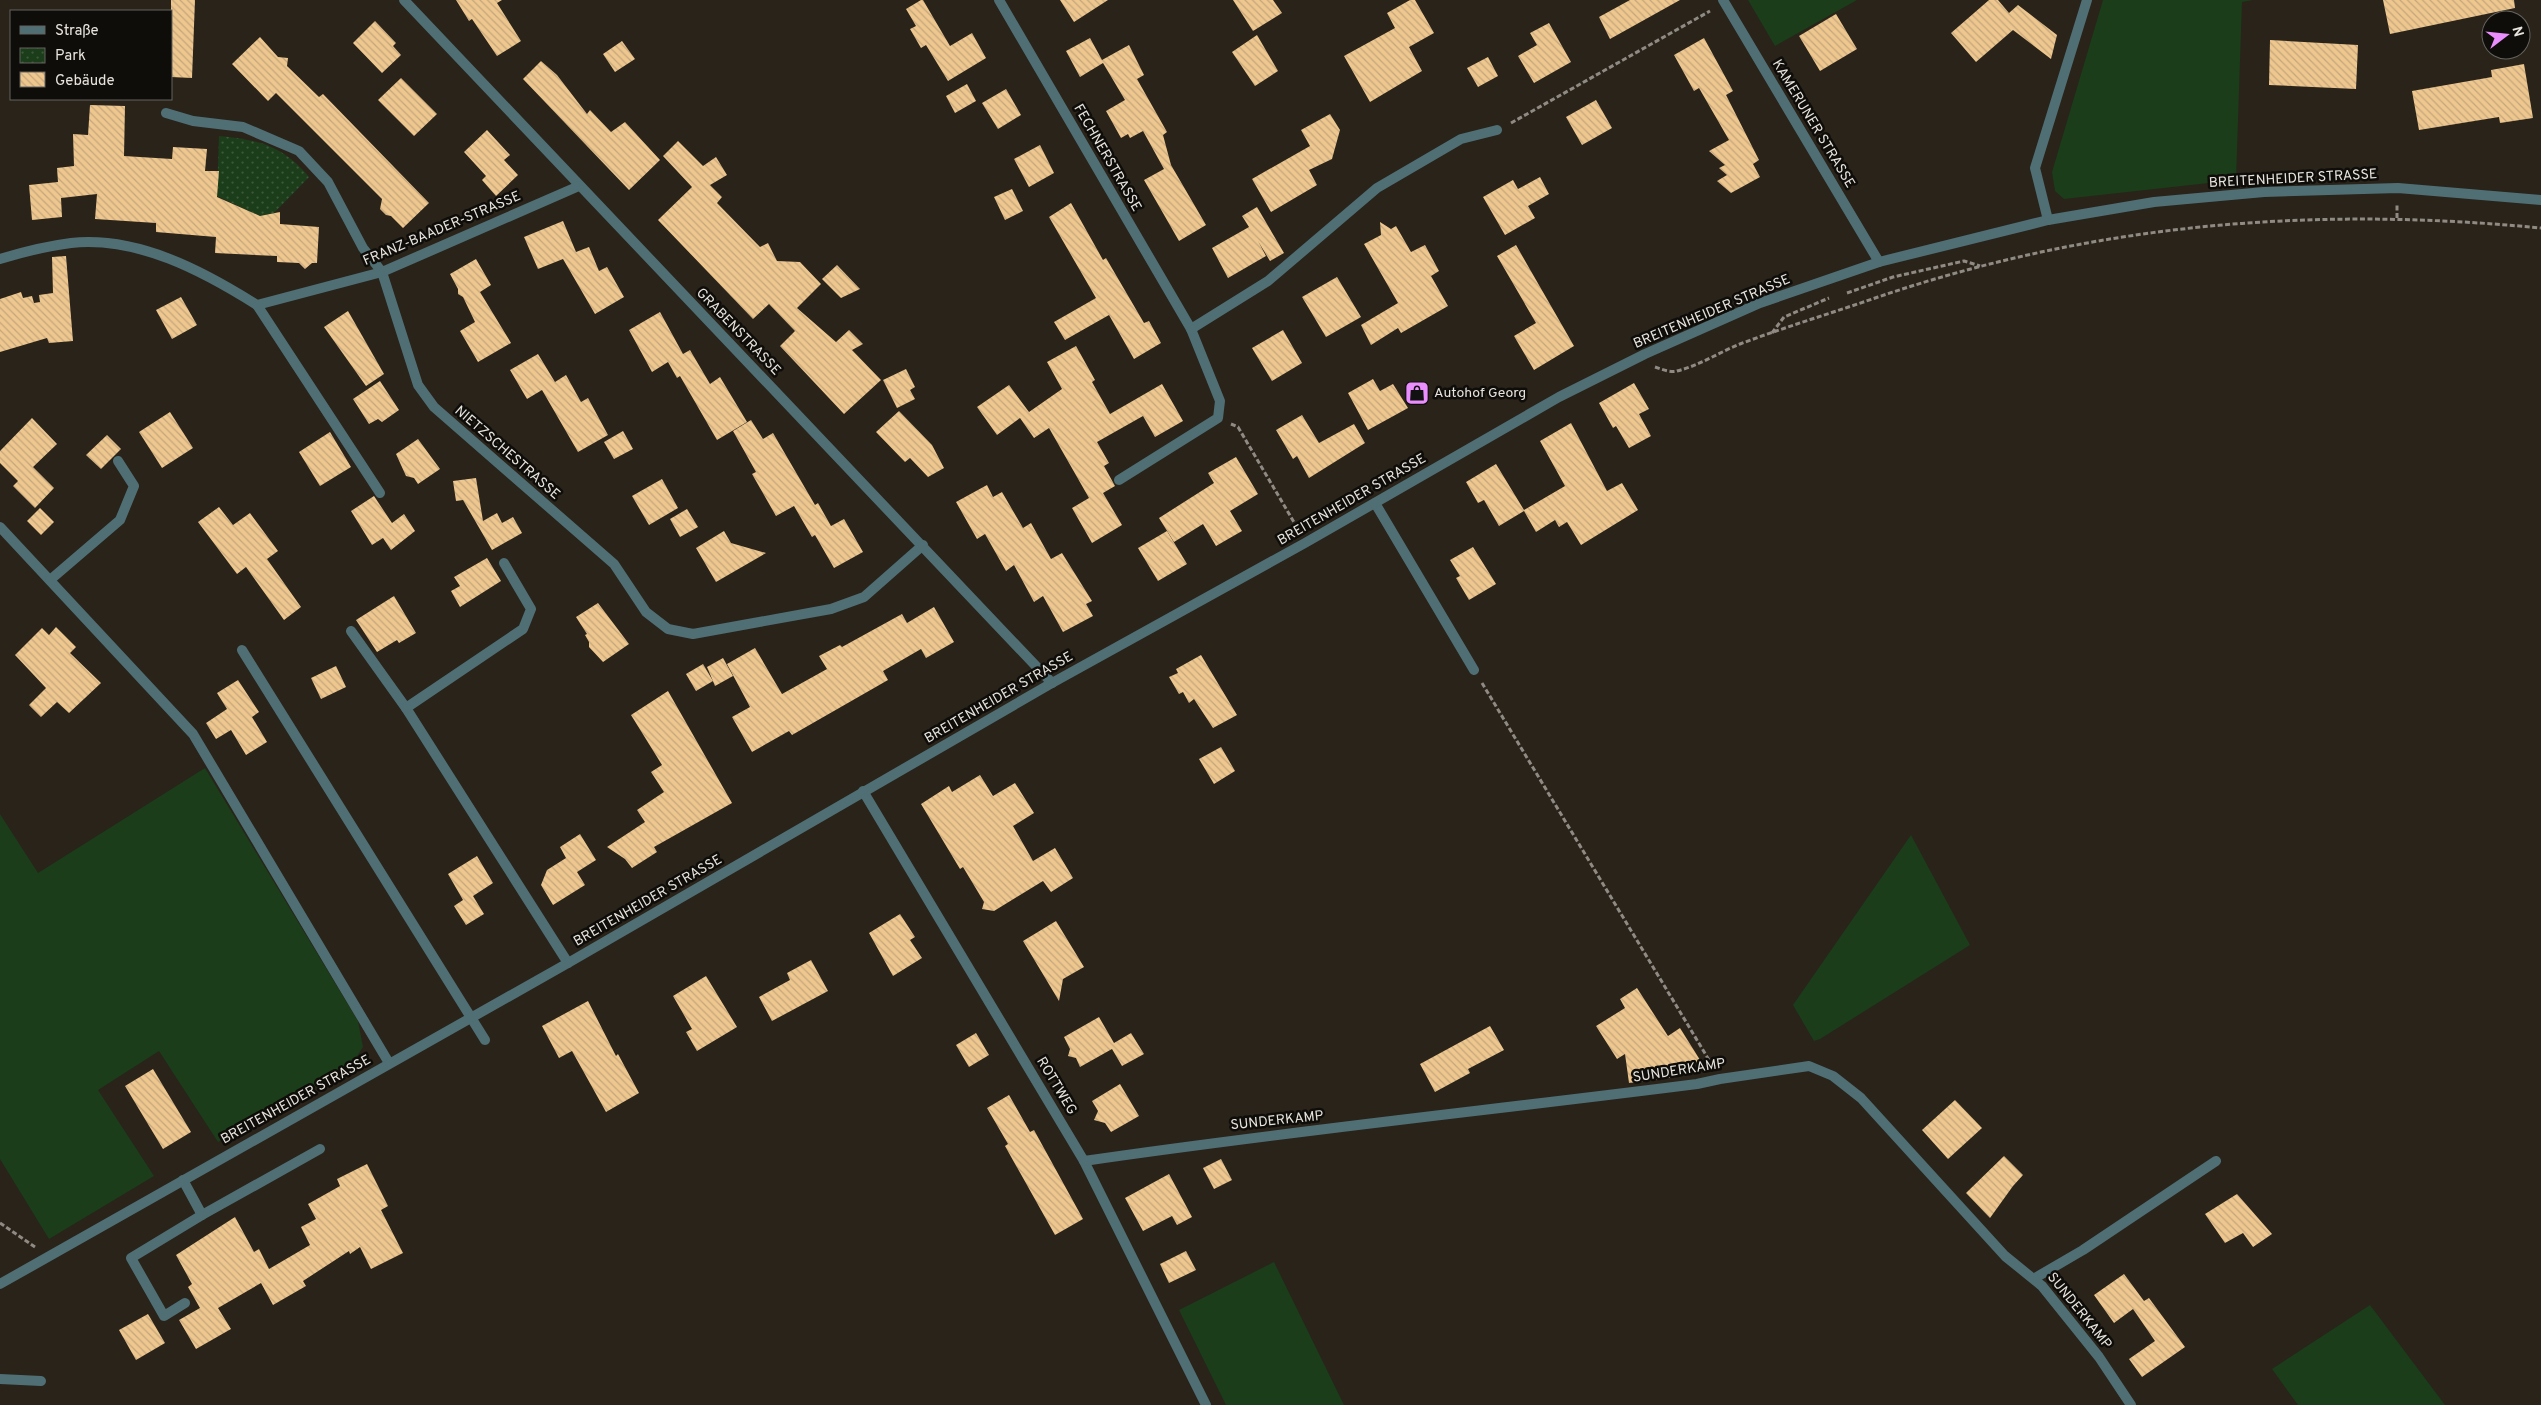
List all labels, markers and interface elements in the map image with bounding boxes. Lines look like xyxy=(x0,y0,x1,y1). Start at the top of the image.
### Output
legend xyxy=(10,10,172,100)
north arrow xyxy=(2481,10,2531,60)
text: Straße xyxy=(55,22,99,41)
text: N xyxy=(2507,25,2527,39)
text: Park xyxy=(55,47,86,66)
street label: KAMERUNER STRASSE xyxy=(1768,57,1858,191)
text: Gebäude xyxy=(55,72,115,91)
street label: FECHNERSTRASSE xyxy=(1069,101,1145,215)
street label: BREITENHEIDER STRASSE xyxy=(2208,166,2378,192)
street label: FRANZ-BAADER-STRASSE xyxy=(361,188,523,270)
street label: BREITENHEIDER STRASSE xyxy=(1631,271,1793,353)
street label: GRABENSTRASSE xyxy=(692,285,784,379)
shop icon: Autohof Georg xyxy=(1404,380,1430,406)
place label: Autohof Georg xyxy=(1434,385,1526,402)
street label: NIETZSCHESTRASSE xyxy=(451,403,563,503)
street label: BREITENHEIDER STRASSE xyxy=(1275,450,1429,550)
street label: BREITENHEIDER STRASSE xyxy=(922,648,1076,748)
street label: BREITENHEIDER STRASSE xyxy=(571,851,725,951)
street label: BREITENHEIDER STRASSE xyxy=(218,1052,374,1148)
street label: ROTTWEG xyxy=(1032,1054,1080,1118)
street label: SUNDERKAMP xyxy=(1632,1055,1727,1087)
street label: SUNDERKAMP xyxy=(1230,1108,1325,1134)
street label: SUNDERKAMP xyxy=(2043,1269,2115,1353)

